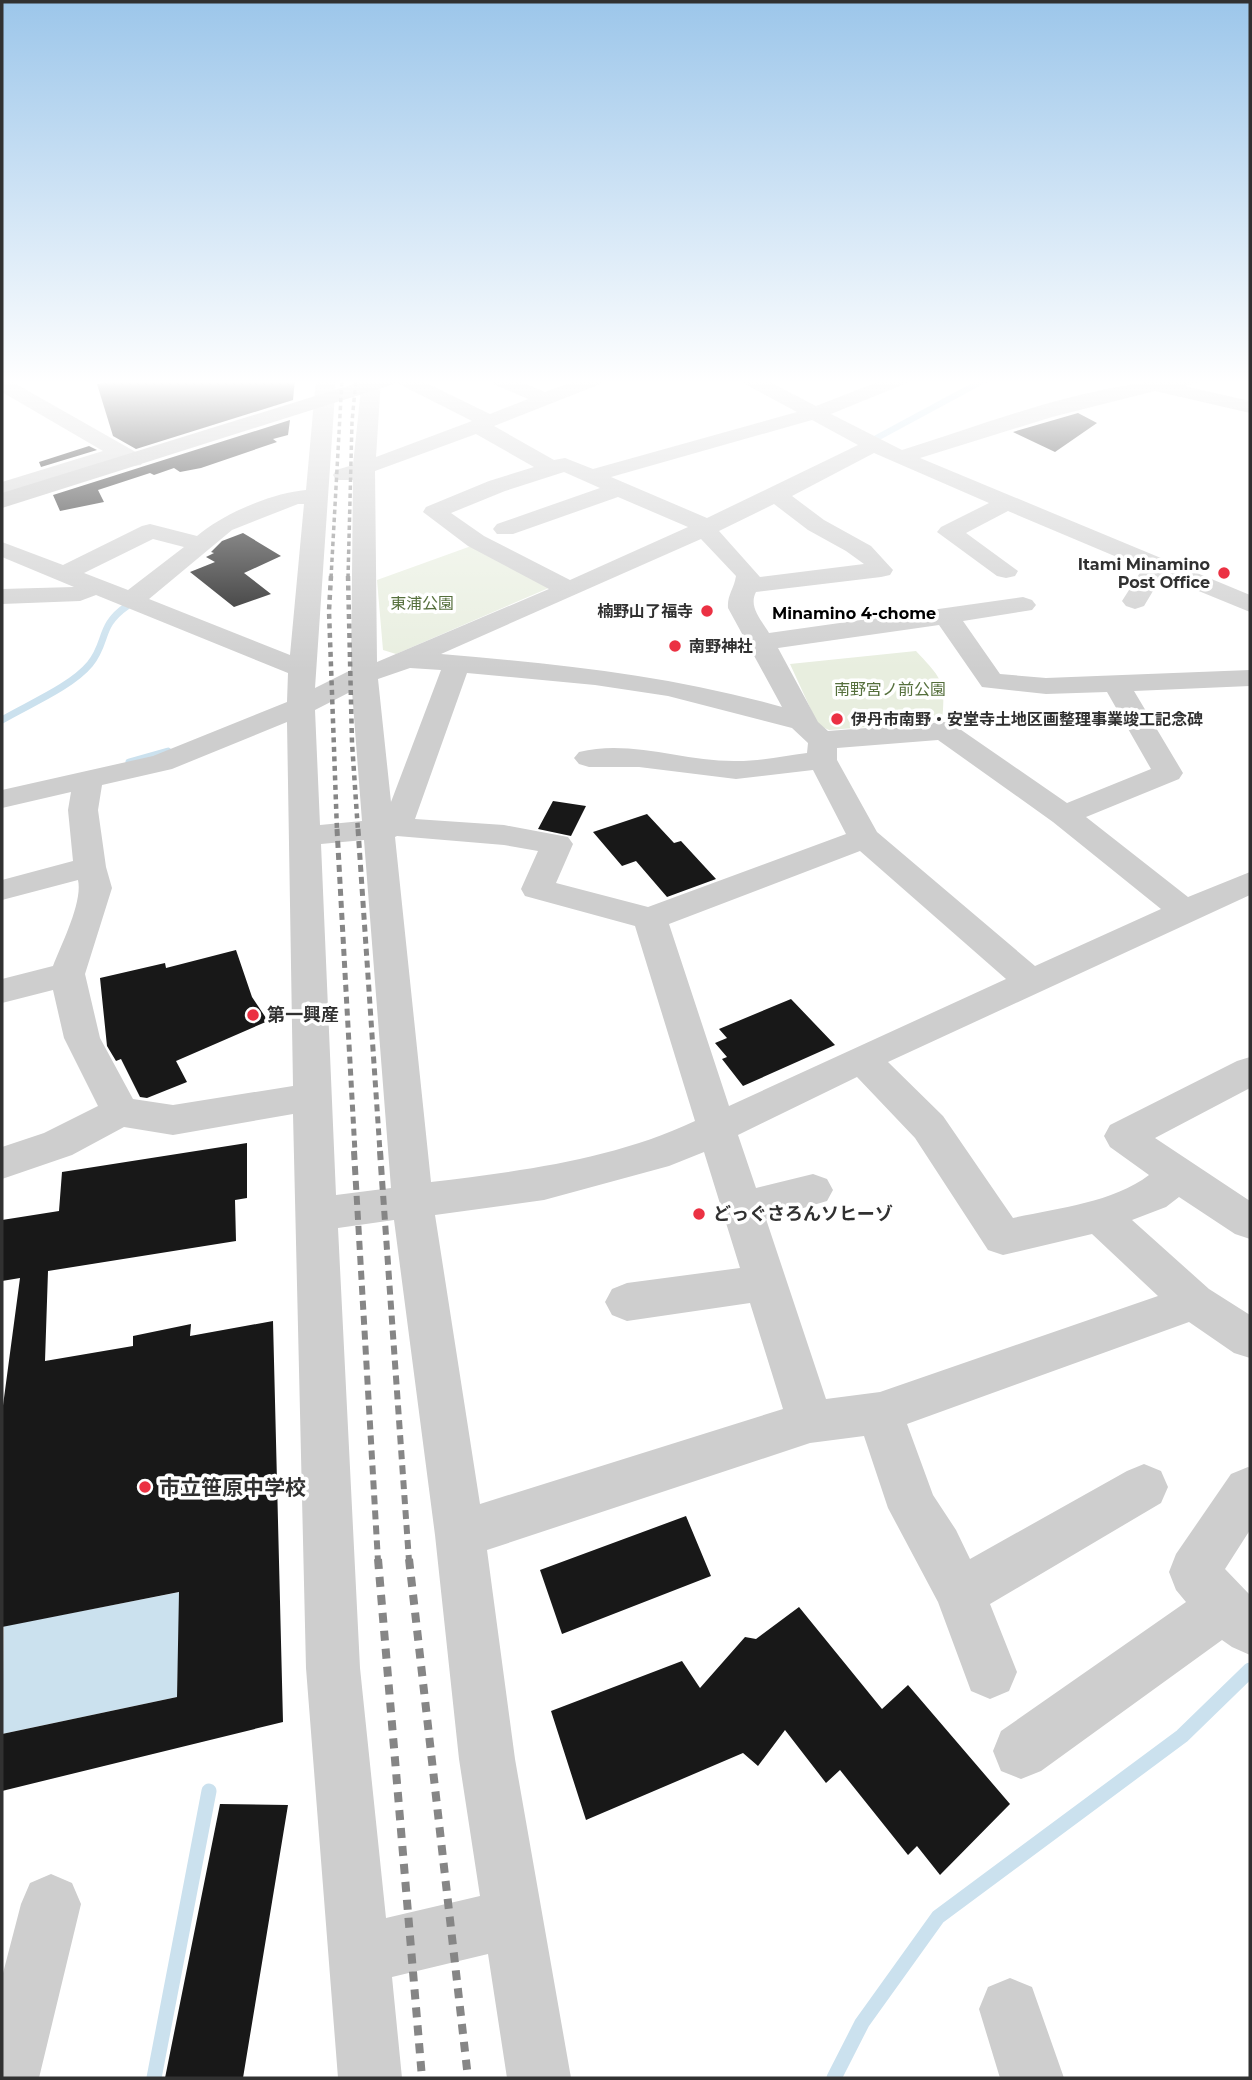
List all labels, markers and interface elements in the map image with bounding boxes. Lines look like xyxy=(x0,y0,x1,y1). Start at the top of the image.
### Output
place label: Itami Minamino Post Office xyxy=(1078,555,1210,592)
marker: Itami Minamino Post Office xyxy=(1216,565,1232,581)
park label: 東浦公園 xyxy=(390,594,454,613)
place label: 楠野山了福寺 xyxy=(597,602,693,621)
marker: 楠野山了福寺 xyxy=(699,603,715,619)
district label: Minamino 4-chome xyxy=(772,604,936,623)
place label: 南野神社 xyxy=(689,637,753,656)
marker: 南野神社 xyxy=(667,638,683,654)
park label: 南野宮ノ前公園 xyxy=(834,680,946,699)
place label: 伊丹市南野・安堂寺土地区画整理事業竣工記念碑 xyxy=(850,710,1203,729)
marker: 伊丹市南野・安堂寺土地区画整理事業竣工記念碑 xyxy=(829,711,845,727)
place label: 第一興産 xyxy=(267,1004,339,1026)
marker: 第一興産 xyxy=(245,1007,261,1023)
place label: どっぐさろんソヒーゾ xyxy=(713,1203,893,1225)
marker: どっぐさろんソヒーゾ xyxy=(691,1206,707,1222)
place label: 市立笹原中学校 xyxy=(159,1475,306,1500)
marker: 市立笹原中学校 xyxy=(137,1479,153,1495)

